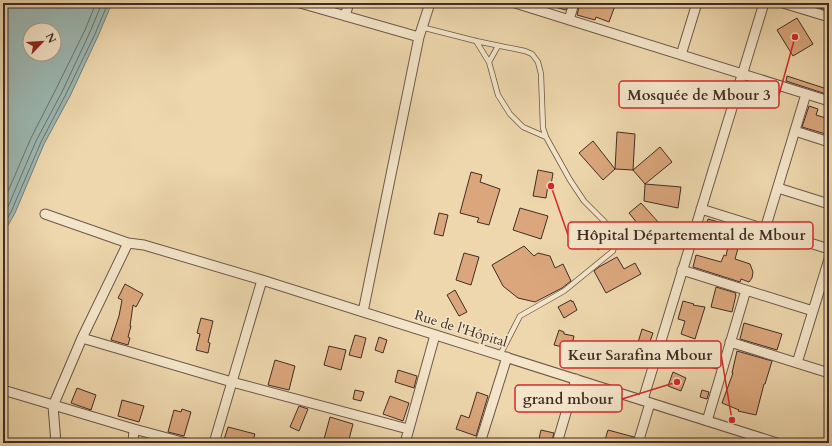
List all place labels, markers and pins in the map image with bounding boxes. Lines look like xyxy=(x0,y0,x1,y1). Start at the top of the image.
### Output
callout: Mosquée de Mbour 3 xyxy=(619,81,779,108)
callout: Hôpital Départemental de Mbour xyxy=(568,222,813,249)
callout: Keur Sarafina Mbour xyxy=(560,341,721,368)
callout: grand mbour xyxy=(515,385,622,412)

